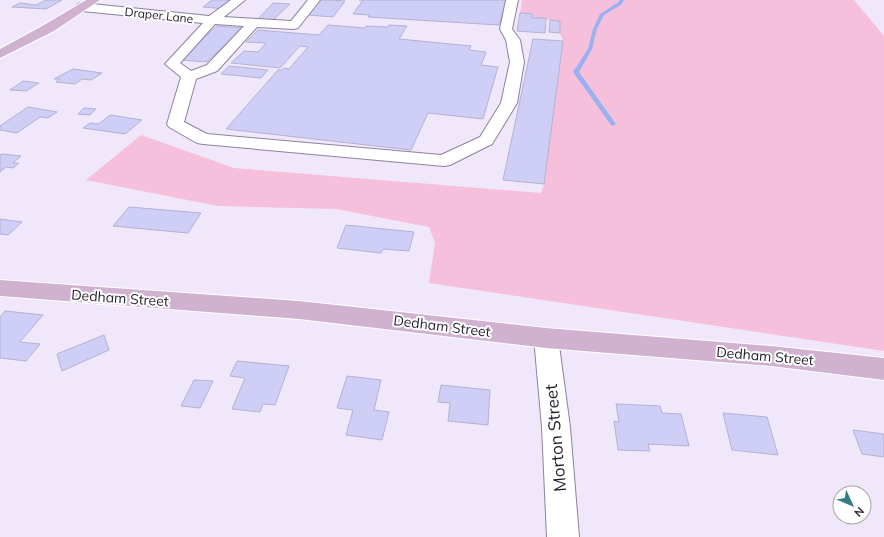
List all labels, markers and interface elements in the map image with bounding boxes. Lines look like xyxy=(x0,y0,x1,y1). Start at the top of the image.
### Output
street label: Draper Lane xyxy=(124,4,194,26)
street label: Dedham Street xyxy=(71,286,169,310)
street label: Dedham Street xyxy=(392,311,492,341)
street label: Dedham Street xyxy=(716,343,815,369)
street label: Morton Street xyxy=(540,383,570,493)
north arrow xyxy=(832,485,872,525)
text: N xyxy=(851,504,867,520)

